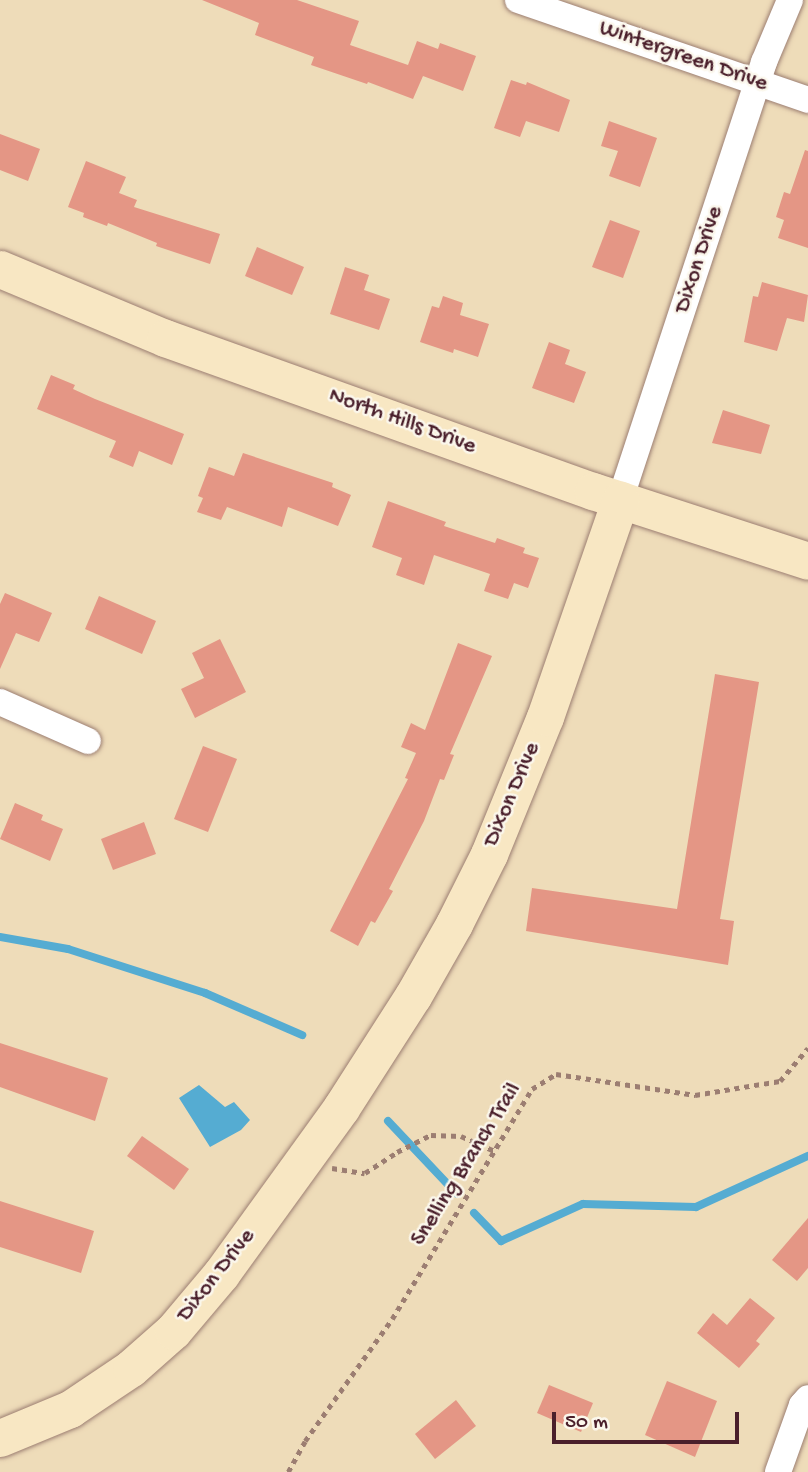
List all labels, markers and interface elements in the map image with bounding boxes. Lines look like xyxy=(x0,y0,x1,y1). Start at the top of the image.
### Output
street label: Wintergreen Drive xyxy=(595,15,771,99)
street label: Dixon Drive xyxy=(670,203,730,317)
street label: North Hills Drive xyxy=(325,383,479,461)
street label: Dixon Drive xyxy=(479,739,547,851)
street label: Snelling Branch Trail xyxy=(406,1078,528,1252)
street label: Dixon Drive xyxy=(172,1224,262,1328)
scale bar xyxy=(556,1398,743,1442)
text: 50 m xyxy=(565,1411,608,1436)

